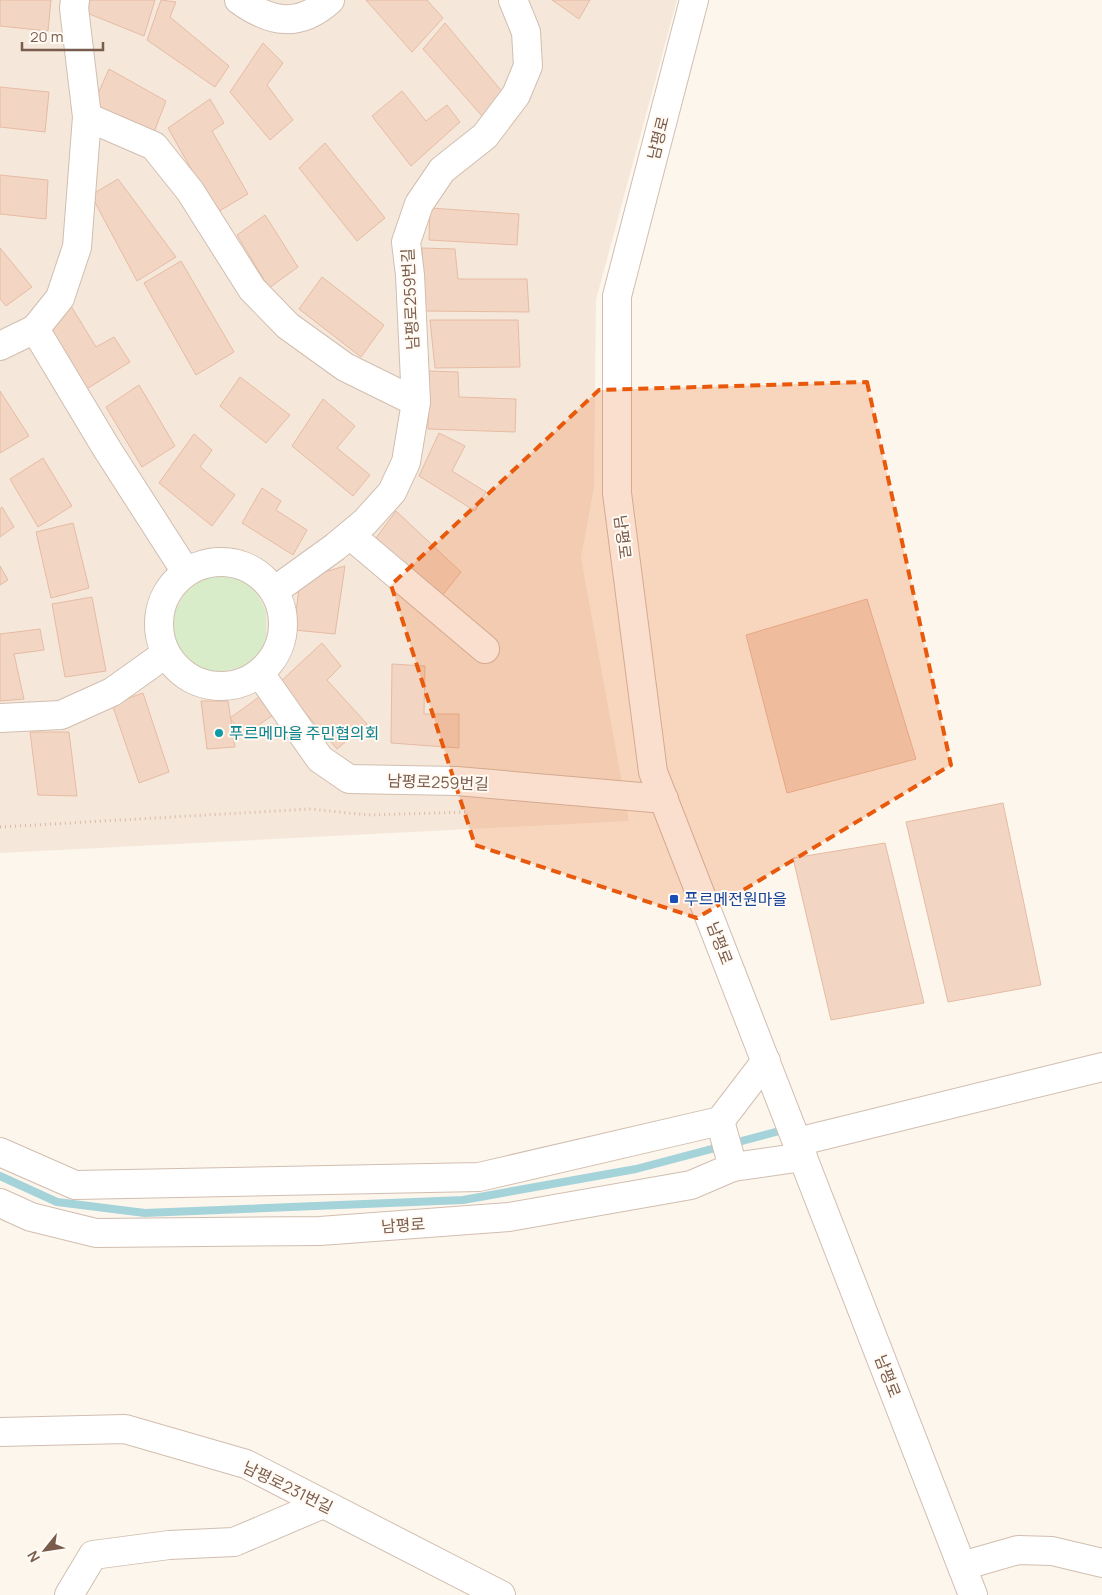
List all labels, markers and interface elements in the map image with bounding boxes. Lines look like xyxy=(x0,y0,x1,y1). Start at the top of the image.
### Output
scale bar xyxy=(22,20,104,52)
text: 20 m xyxy=(30,26,63,47)
street label: 남평로 xyxy=(642,114,674,162)
street label: 남평로259번길 xyxy=(396,248,424,350)
street label: 남평로 xyxy=(609,514,637,561)
place label: 푸르메마을 주민협의회 xyxy=(229,722,379,744)
marker: 푸르메마을 주민협의회 xyxy=(213,727,225,739)
street label: 남평로259번길 xyxy=(387,769,489,795)
place label: 푸르메전원마을 xyxy=(684,888,787,910)
marker: 푸르메전원마을 xyxy=(668,893,680,905)
street label: 남평로 xyxy=(702,918,738,968)
street label: 남평로 xyxy=(380,1212,426,1238)
street label: 남평로 xyxy=(870,1351,906,1401)
street label: 남평로231번길 xyxy=(239,1456,337,1518)
north arrow xyxy=(20,1525,70,1575)
text: N xyxy=(23,1548,44,1566)

